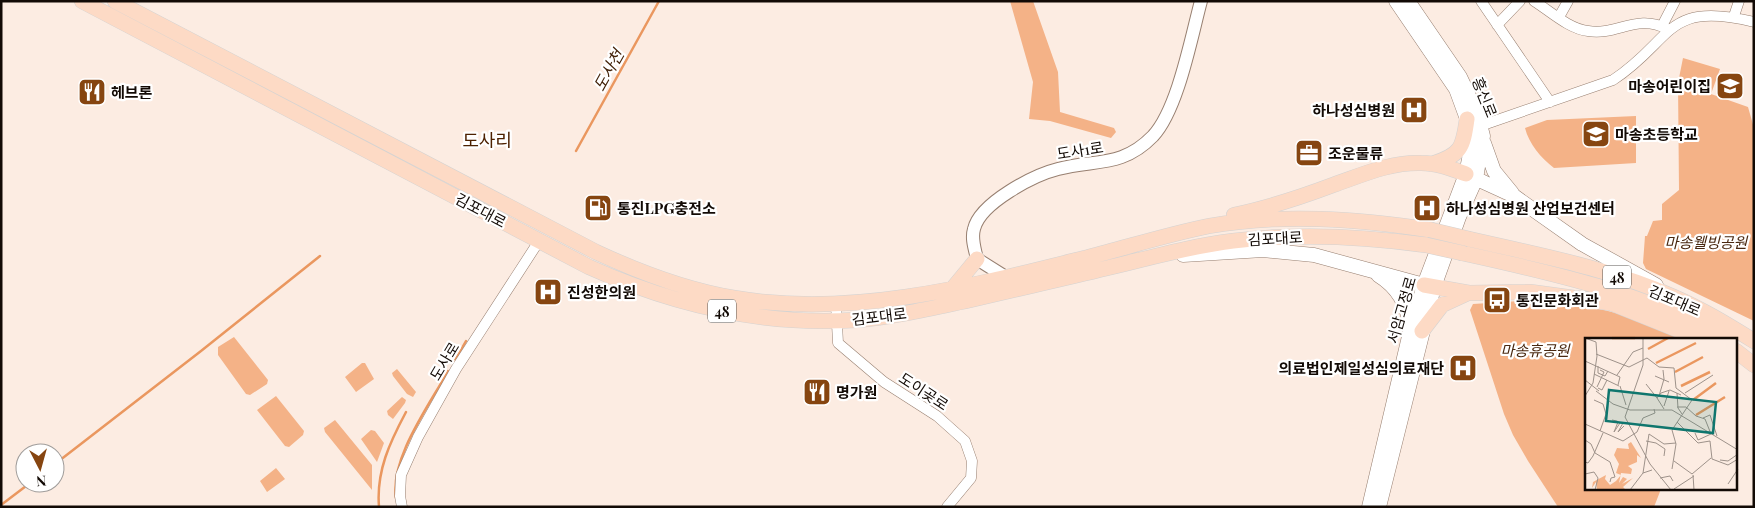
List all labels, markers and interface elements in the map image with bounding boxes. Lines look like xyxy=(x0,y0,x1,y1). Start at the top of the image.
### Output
water label: 도사천 xyxy=(588,44,629,94)
school or university icon: 마송어린이집 xyxy=(1715,71,1745,101)
street label: 흥신로 xyxy=(1468,74,1502,120)
place label: 마송어린이집 xyxy=(1628,76,1711,96)
restaurant icon: 헤브론 xyxy=(77,77,107,107)
place label: 헤브론 xyxy=(111,82,153,102)
hospital icon: 하나성심병원 xyxy=(1399,95,1429,125)
place label: 하나성심병원 xyxy=(1312,100,1395,120)
school or university icon: 마송초등학교 xyxy=(1581,119,1611,149)
place label: 마송초등학교 xyxy=(1615,124,1698,144)
district label: 도사리 xyxy=(462,128,512,152)
street label: 도사1로 xyxy=(1055,136,1105,164)
office icon: 조운물류 xyxy=(1294,138,1324,168)
place label: 조운물류 xyxy=(1328,143,1383,163)
street label: 김포대로 xyxy=(452,188,510,232)
fuel station icon: 통진LPG충전소 xyxy=(583,193,613,223)
hospital icon: 하나성심병원 산업보건센터 xyxy=(1412,193,1442,223)
place label: 통진LPG충전소 xyxy=(617,198,716,218)
place label: 하나성심병원 산업보건센터 xyxy=(1446,198,1615,218)
street label: 김포대로 xyxy=(1247,227,1303,249)
park label: 마송웰빙공원 xyxy=(1665,232,1749,252)
road number: 48 xyxy=(1603,266,1631,288)
street label: 서암고정로 xyxy=(1382,274,1420,346)
hospital icon: 진성한의원 xyxy=(533,277,563,307)
street label: 김포대로 xyxy=(1646,280,1704,320)
place label: 진성한의원 xyxy=(567,282,636,302)
bus stop icon: 통진문화회관 xyxy=(1482,285,1512,315)
place label: 통진문화회관 xyxy=(1516,290,1599,310)
road number: 48 xyxy=(708,300,736,322)
street label: 김포대로 xyxy=(850,303,908,329)
street label: 도사로 xyxy=(425,338,463,384)
inset map xyxy=(1585,338,1738,490)
park label: 마송휴공원 xyxy=(1500,340,1571,360)
hospital icon: 의료법인제일성심의료재단 xyxy=(1448,353,1478,383)
place label: 의료법인제일성심의료재단 xyxy=(1278,358,1444,378)
street label: 도이곶로 xyxy=(895,368,953,414)
restaurant icon: 명가원 xyxy=(802,377,832,407)
place label: 명가원 xyxy=(836,382,877,402)
north arrow xyxy=(15,443,65,493)
text: N xyxy=(35,471,47,491)

